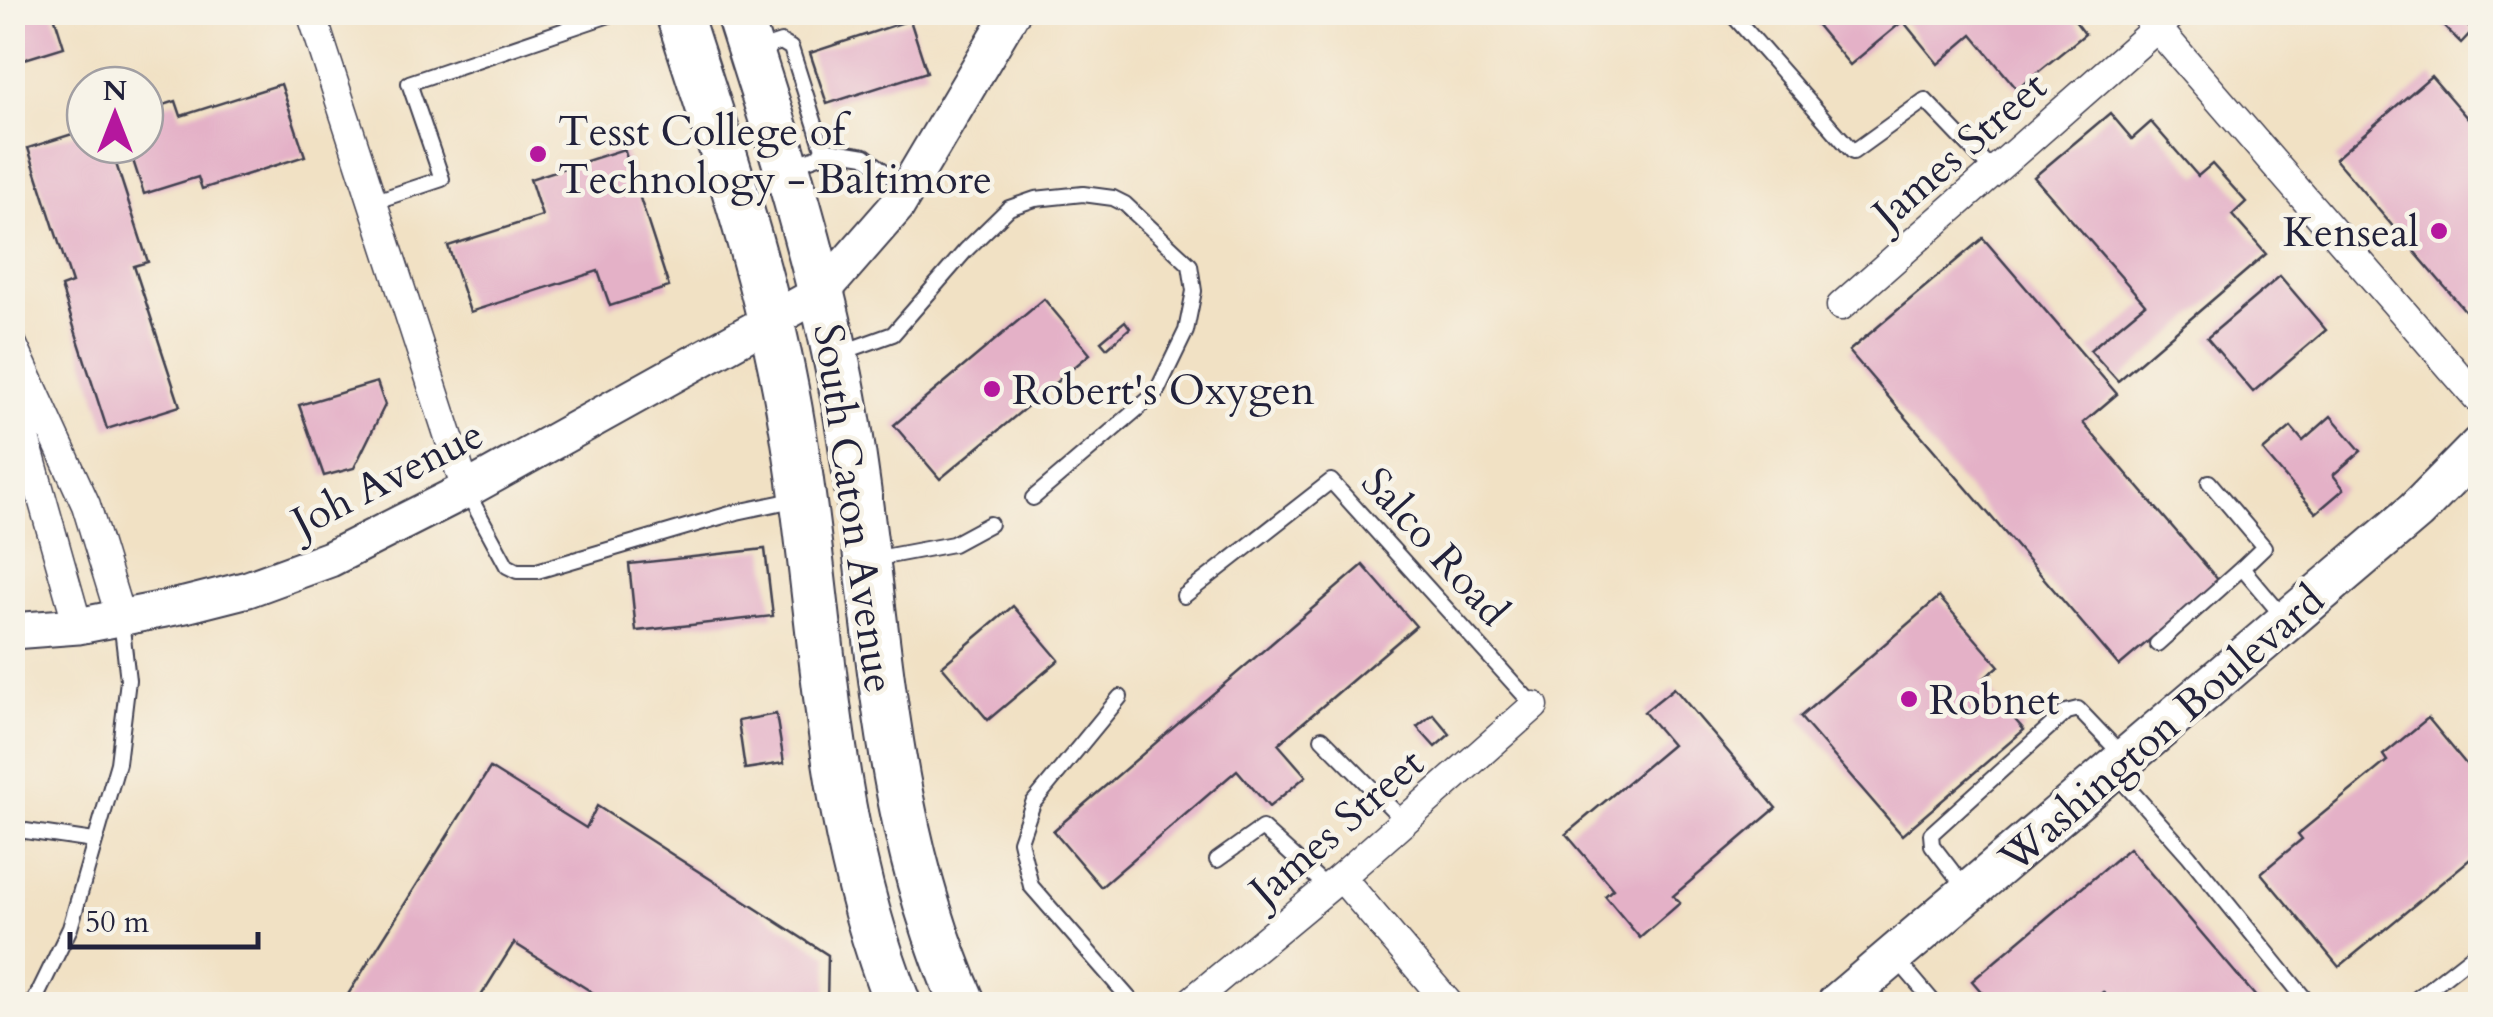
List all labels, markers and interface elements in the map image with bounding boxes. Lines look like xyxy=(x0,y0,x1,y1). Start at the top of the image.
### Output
street label: James Street xyxy=(1856,59,2059,246)
north arrow xyxy=(65,65,165,165)
text: N xyxy=(103,72,127,110)
place label: Tesst College of Technology - Baltimore xyxy=(558,103,992,208)
marker: Tesst College of Technology - Baltimore xyxy=(527,143,549,165)
place label: Kenseal xyxy=(2283,204,2419,261)
marker: Kenseal xyxy=(2428,220,2450,242)
street label: South Caton Avenue xyxy=(799,320,908,696)
place label: Robert's Oxygen xyxy=(1012,362,1315,419)
marker: Robert's Oxygen xyxy=(981,378,1003,400)
street label: Joh Avenue xyxy=(277,406,493,554)
street label: Salco Road xyxy=(1348,455,1521,639)
street label: Washington Boulevard xyxy=(1987,572,2337,887)
place label: Robnet xyxy=(1929,672,2060,729)
marker: Robnet xyxy=(1898,688,1920,710)
street label: James Street xyxy=(1233,736,1436,923)
scale bar xyxy=(70,887,258,949)
text: 50 m xyxy=(85,902,150,943)

